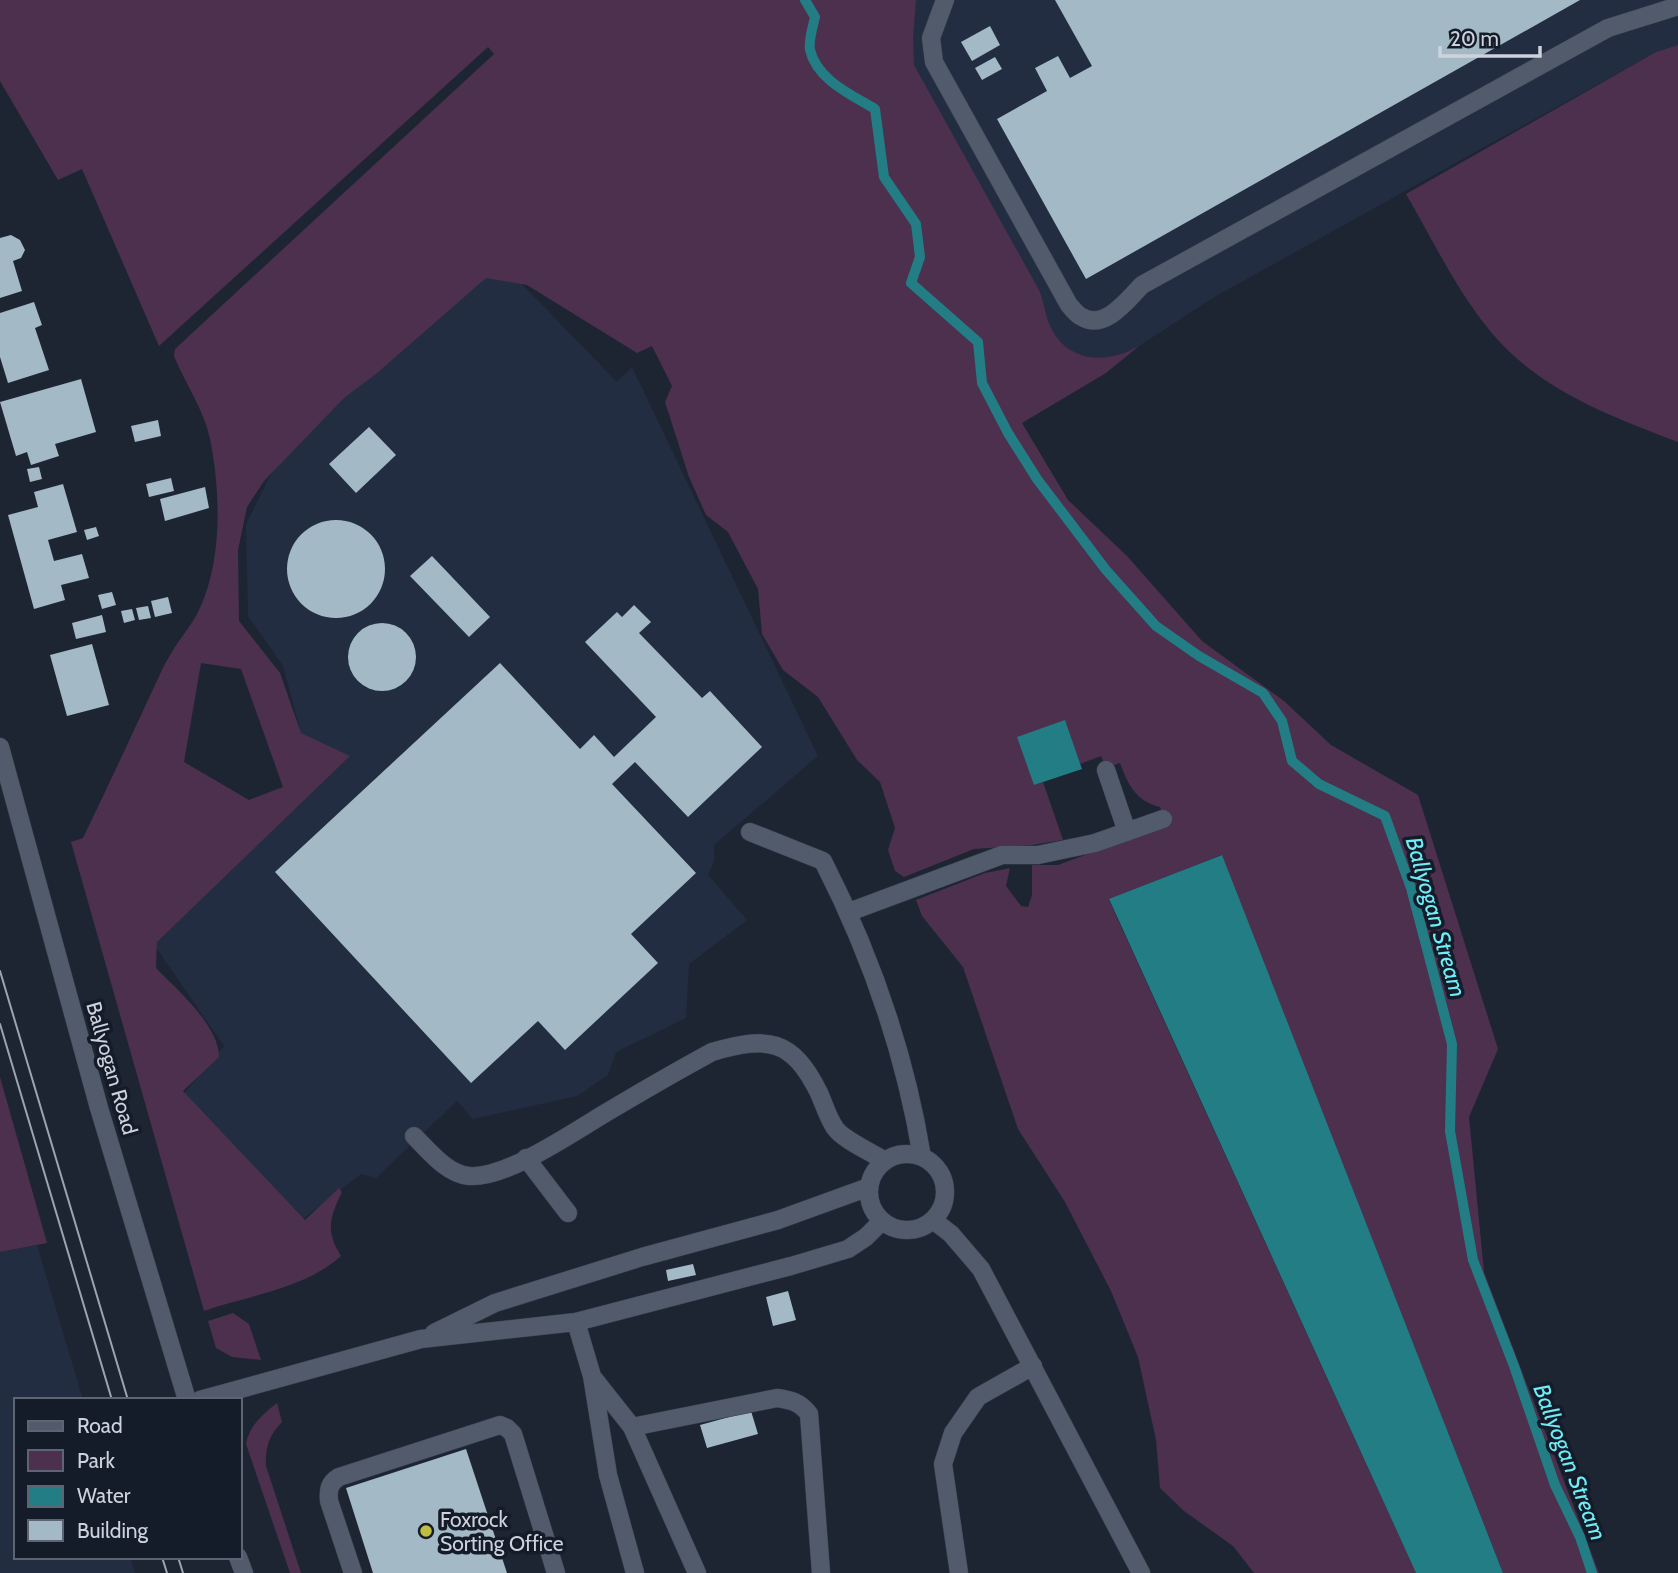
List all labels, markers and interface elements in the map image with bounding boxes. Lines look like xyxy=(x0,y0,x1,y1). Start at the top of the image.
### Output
scale bar xyxy=(1440,14,1540,58)
text: 20 m xyxy=(1450,26,1499,51)
water label: Ballyogan Stream xyxy=(1400,834,1472,1000)
street label: Ballyogan Road xyxy=(81,999,143,1137)
water label: Ballyogan Stream xyxy=(1527,1380,1613,1544)
legend xyxy=(14,1398,242,1559)
text: Road xyxy=(77,1413,123,1438)
text: Park xyxy=(77,1448,115,1473)
text: Water xyxy=(77,1483,131,1508)
place label: Foxrock Sorting Office xyxy=(440,1507,564,1556)
text: Building xyxy=(77,1518,149,1543)
marker: Foxrock Sorting Office xyxy=(418,1523,434,1539)

